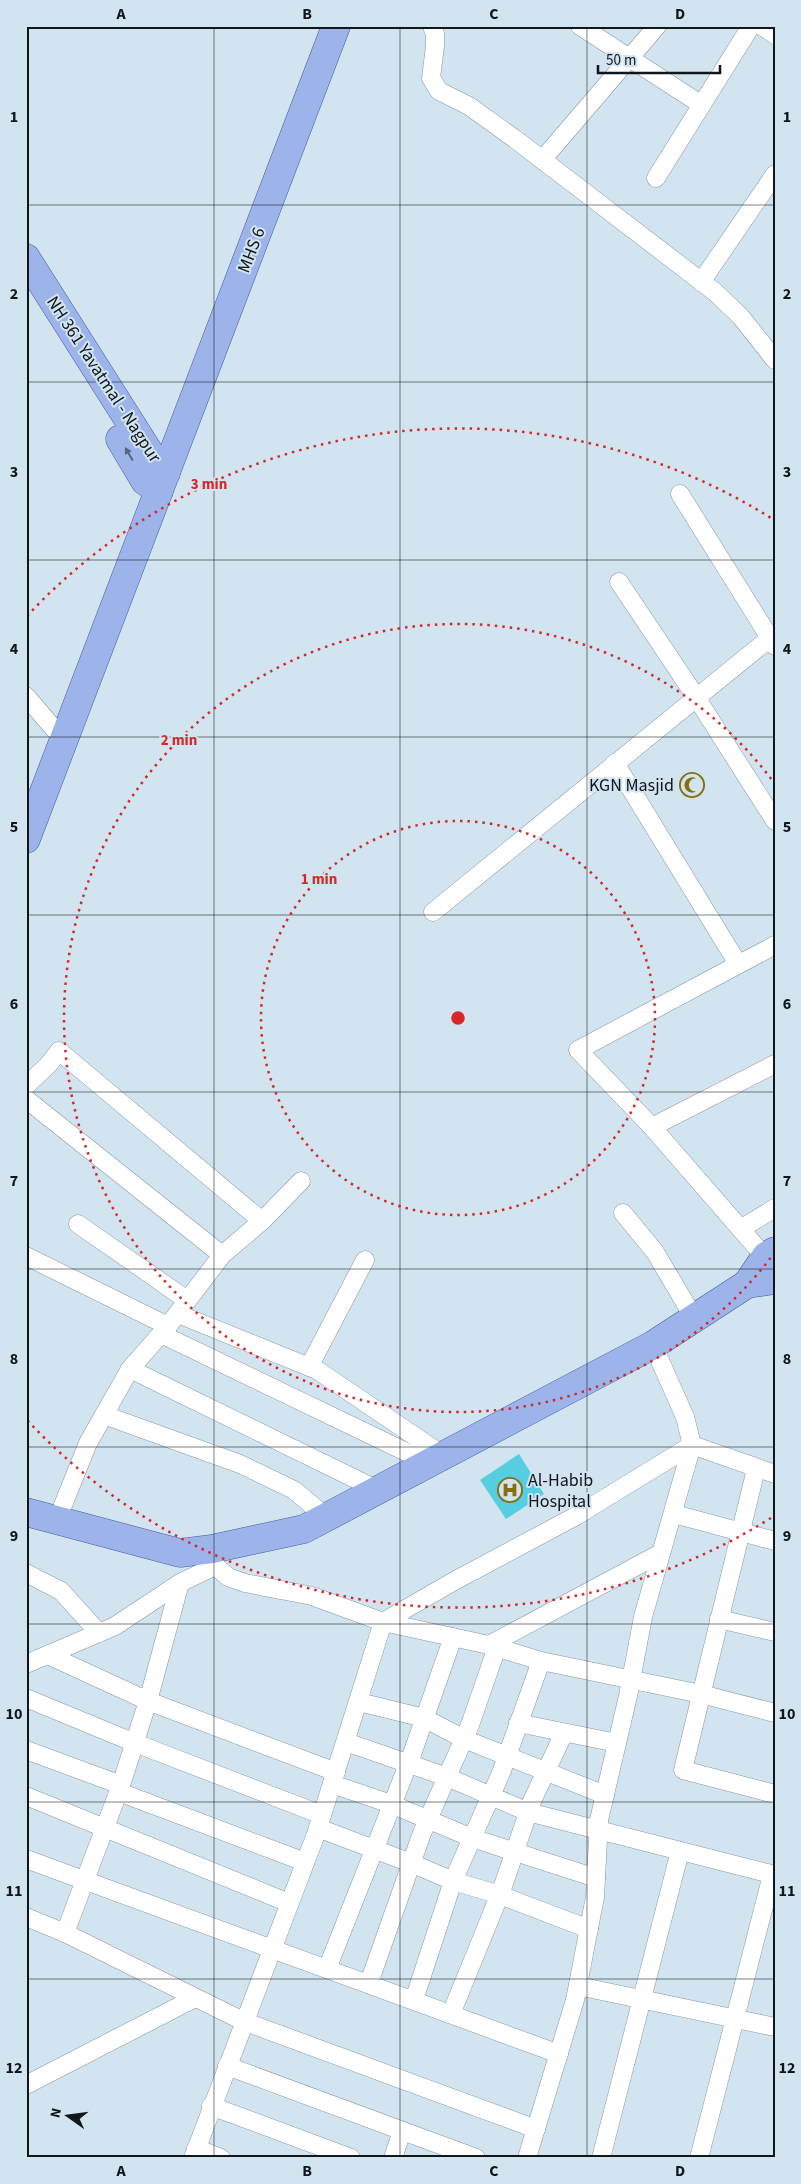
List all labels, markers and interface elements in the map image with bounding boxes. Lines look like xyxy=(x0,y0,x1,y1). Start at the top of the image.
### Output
text: A xyxy=(115,3,126,25)
text: B xyxy=(302,3,312,25)
text: C xyxy=(489,3,499,25)
text: D xyxy=(675,3,685,25)
scale bar xyxy=(598,42,721,74)
text: 50 m xyxy=(606,50,636,71)
text: 1 xyxy=(10,106,18,128)
text: 1 xyxy=(783,106,791,128)
street label: MHS 6 xyxy=(231,224,272,277)
text: 2 xyxy=(10,283,18,305)
text: 2 xyxy=(783,283,791,305)
street label: NH 361 Yavatmal - Nagpur xyxy=(40,291,167,468)
one-way arrow xyxy=(125,447,133,461)
text: 3 xyxy=(10,461,18,483)
text: 3 xyxy=(783,461,791,483)
text: 3 min xyxy=(191,474,227,495)
text: 4 xyxy=(10,638,19,660)
text: 4 xyxy=(783,638,792,660)
text: 2 min xyxy=(161,730,197,751)
mosque icon: KGN Masjid xyxy=(679,772,705,798)
place label: KGN Masjid xyxy=(589,773,674,798)
text: 5 xyxy=(10,816,18,838)
text: 5 xyxy=(783,816,791,838)
text: 1 min xyxy=(301,869,337,890)
text: 6 xyxy=(10,993,18,1015)
text: 6 xyxy=(783,993,791,1015)
centre of rings xyxy=(449,1009,467,1027)
text: 7 xyxy=(10,1170,18,1192)
text: 7 xyxy=(783,1170,791,1192)
text: 8 xyxy=(10,1348,18,1370)
text: 8 xyxy=(783,1348,791,1370)
place label: Al-Habib Hospital xyxy=(528,1468,593,1514)
hospital icon: Al-Habib Hospital xyxy=(497,1477,523,1503)
text: 9 xyxy=(10,1525,18,1547)
text: 9 xyxy=(783,1525,791,1547)
text: 10 xyxy=(6,1703,22,1725)
text: 10 xyxy=(779,1703,795,1725)
text: 11 xyxy=(6,1880,22,1902)
text: 11 xyxy=(779,1880,795,1902)
text: 12 xyxy=(6,2057,22,2079)
text: 12 xyxy=(779,2057,795,2079)
north arrow xyxy=(42,2092,92,2142)
text: N xyxy=(46,2106,67,2120)
text: A xyxy=(115,2160,126,2182)
text: B xyxy=(302,2160,312,2182)
text: C xyxy=(489,2160,499,2182)
text: D xyxy=(675,2160,685,2182)

